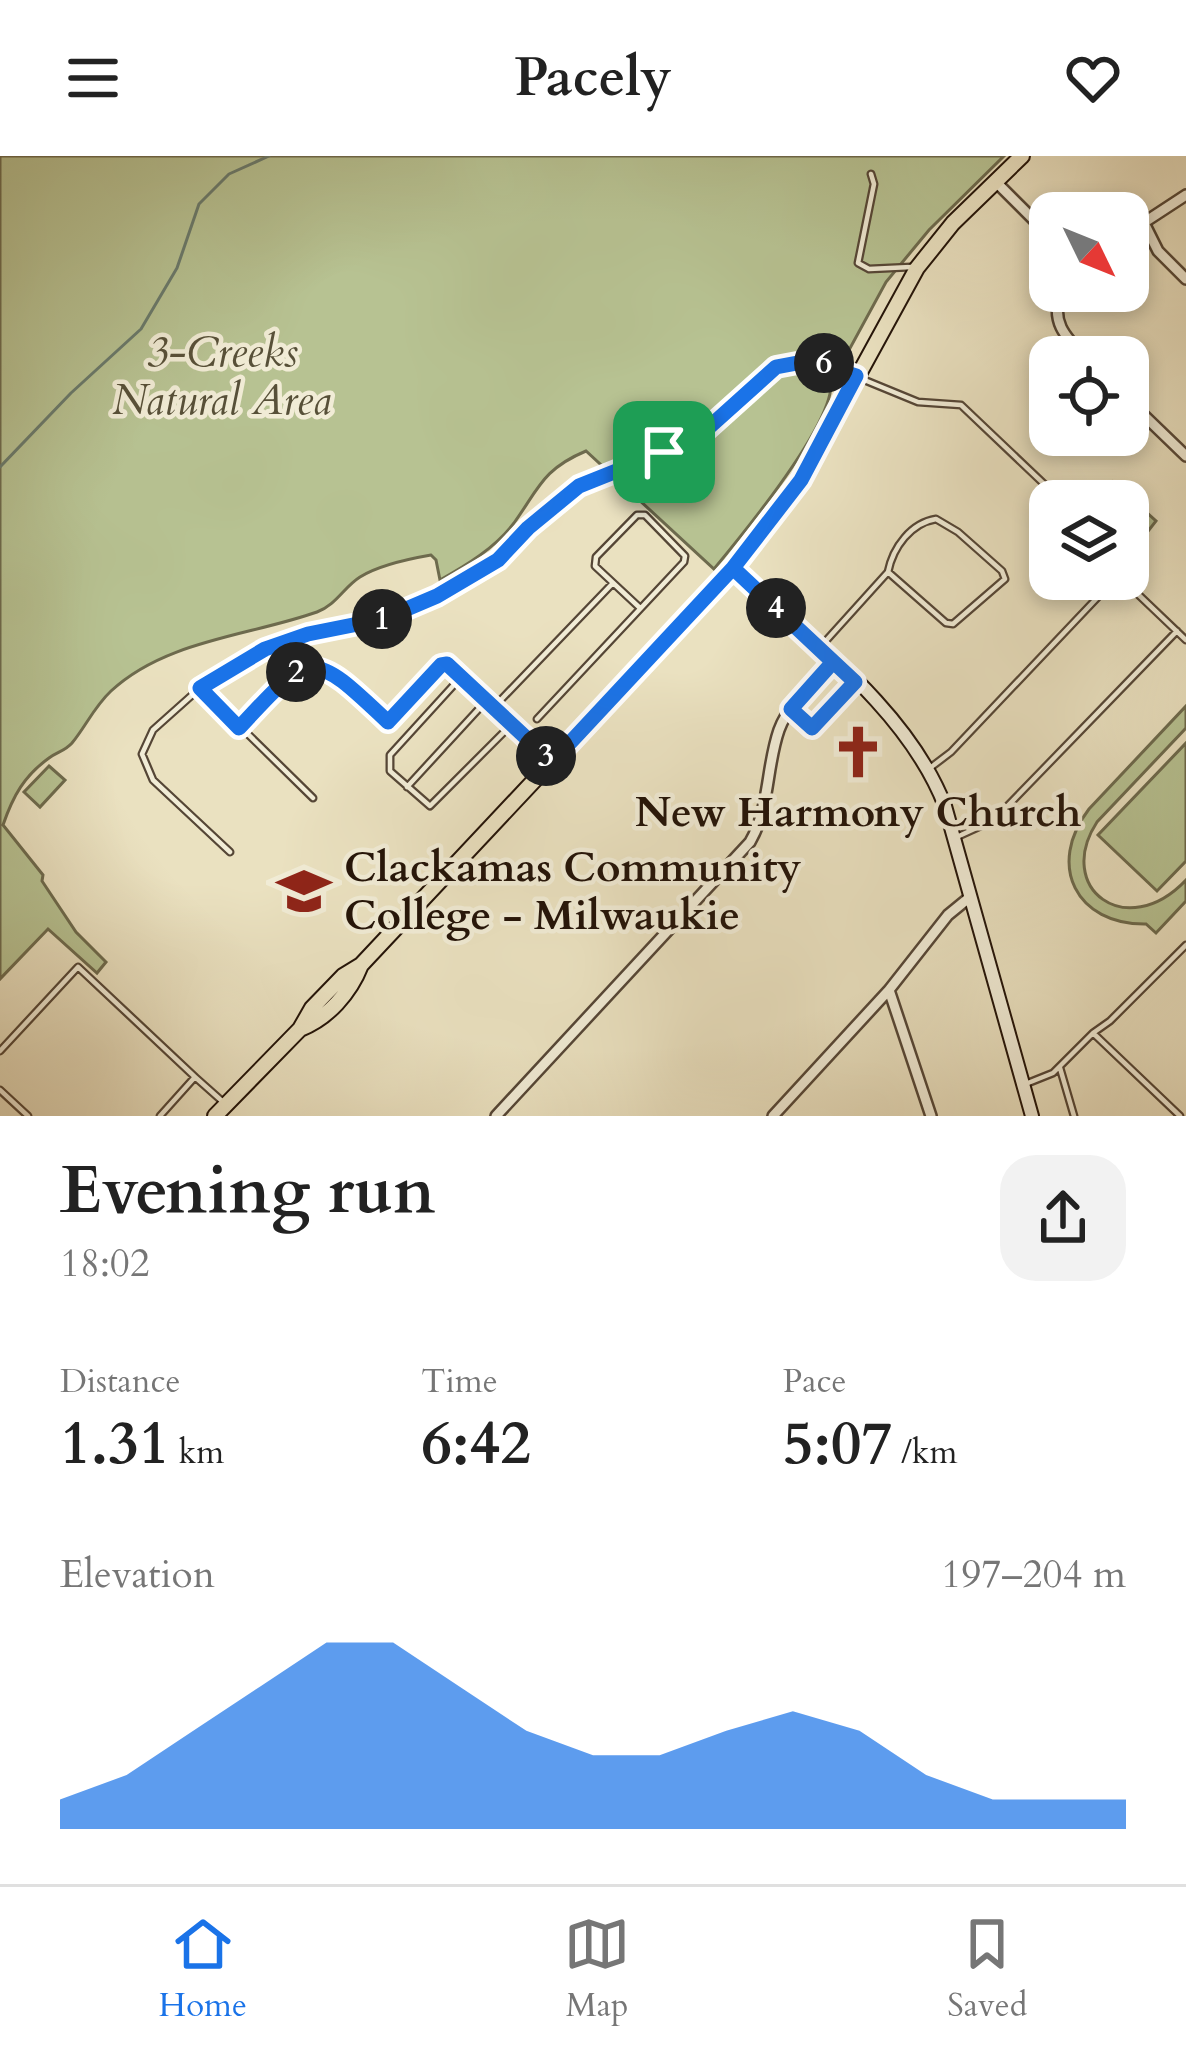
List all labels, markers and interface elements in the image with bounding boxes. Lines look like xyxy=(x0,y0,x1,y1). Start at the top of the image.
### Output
text: Pacely xyxy=(514,42,672,115)
icon: menu xyxy=(60,45,126,111)
icon: heart xyxy=(1060,45,1126,111)
north arrow xyxy=(1029,192,1149,312)
map controls xyxy=(1029,192,1149,600)
park label: 3-Creeks Natural Area xyxy=(112,324,332,429)
pin: 6 xyxy=(794,333,854,393)
button: locate xyxy=(1029,336,1149,456)
text: 6 xyxy=(816,340,832,385)
pin xyxy=(613,401,715,503)
icon: arrive xyxy=(631,419,697,485)
button: layers xyxy=(1029,480,1149,600)
pin: 4 xyxy=(746,578,806,638)
text: 4 xyxy=(768,585,784,630)
pin: 1 xyxy=(352,589,412,649)
text: 1 xyxy=(374,596,390,641)
pin: 2 xyxy=(266,642,326,702)
text: 2 xyxy=(288,649,304,694)
church icon: New Harmony Church xyxy=(829,723,887,781)
pin: 3 xyxy=(516,726,576,786)
text: 3 xyxy=(538,733,554,778)
place label: New Harmony Church xyxy=(635,784,1081,841)
place label: Clackamas Community College - Milwaukie xyxy=(344,839,802,944)
school or university icon: Clackamas Community College - Milwaukie xyxy=(275,862,333,920)
text: Evening run xyxy=(60,1147,435,1236)
button: share xyxy=(1000,1155,1126,1281)
text: 18:02 xyxy=(60,1237,150,1290)
text: Distance xyxy=(60,1359,181,1404)
text: Time xyxy=(421,1359,498,1404)
text: Pace xyxy=(783,1359,846,1404)
text: 1.31 xyxy=(60,1404,170,1485)
text: 6:42 xyxy=(421,1404,531,1485)
text: 5:07 xyxy=(783,1404,892,1485)
text: km xyxy=(170,1430,224,1475)
text: /km xyxy=(892,1430,957,1475)
text: Elevation xyxy=(60,1548,215,1601)
text: 197–204 m xyxy=(941,1548,1126,1601)
tab: Home xyxy=(159,1911,247,2028)
tab: Map xyxy=(564,1911,630,2028)
tab: Saved xyxy=(947,1911,1027,2028)

